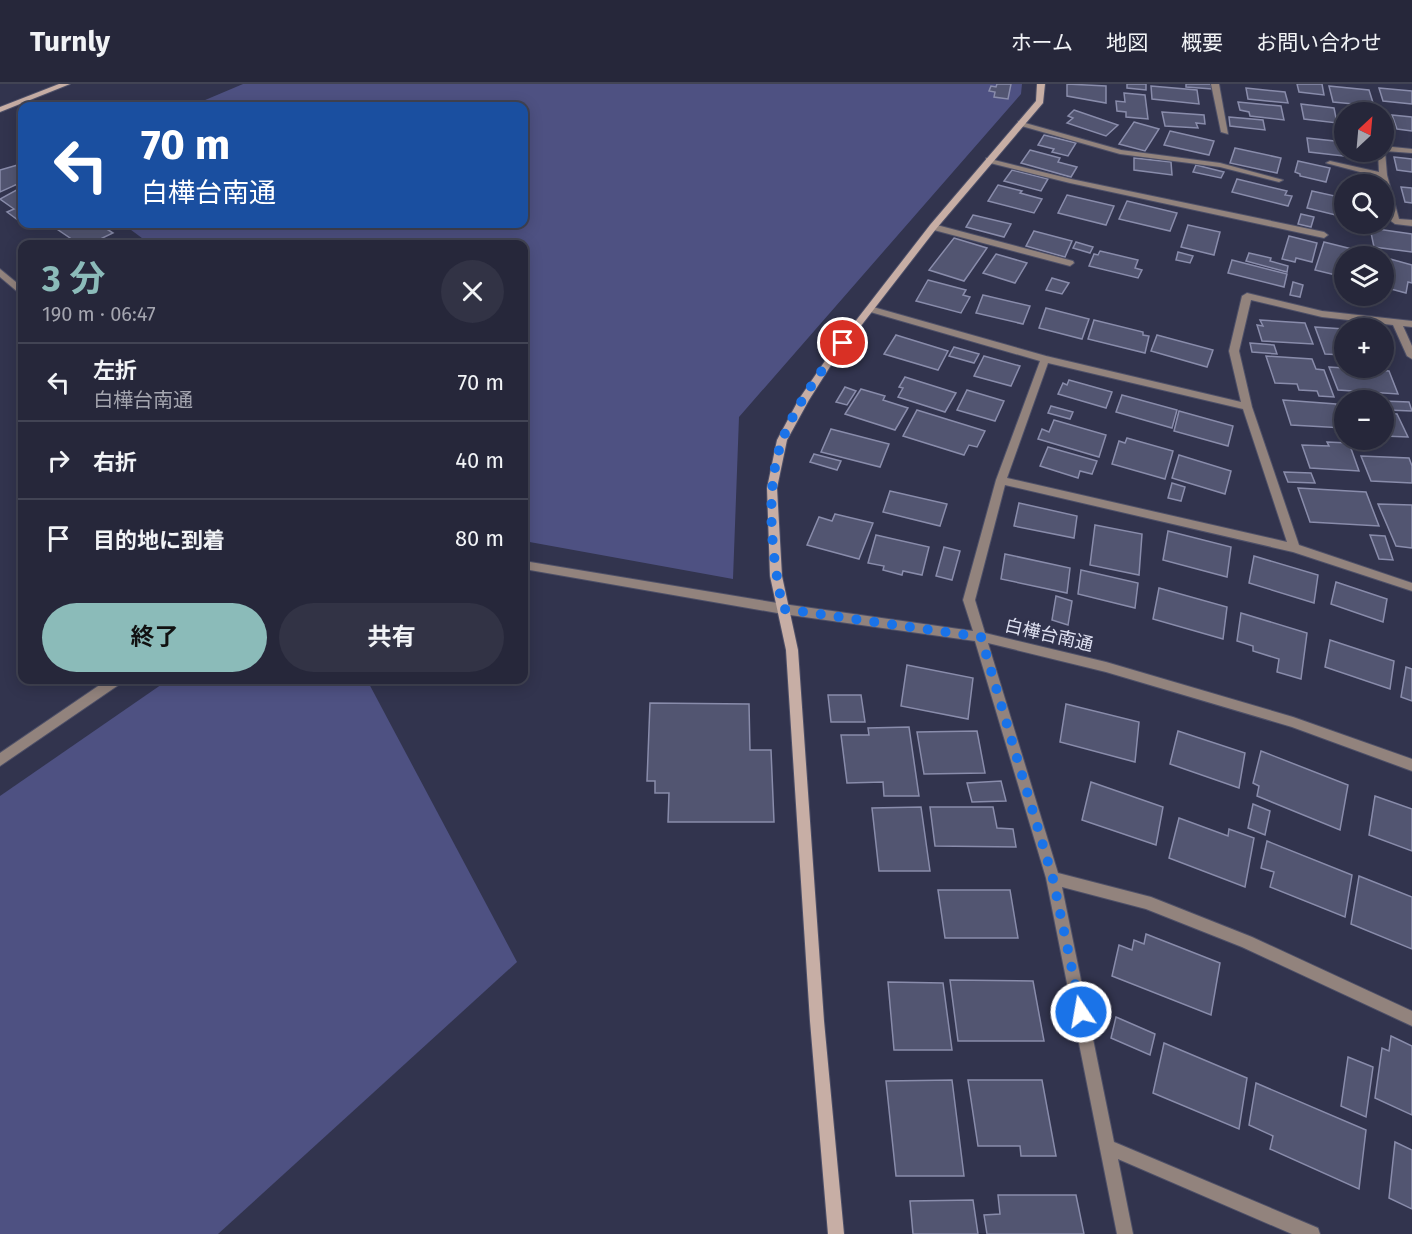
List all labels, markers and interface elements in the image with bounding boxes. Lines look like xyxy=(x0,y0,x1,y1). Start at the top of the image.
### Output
text: Turnly xyxy=(30,25,110,58)
text: ホーム xyxy=(1011,30,1073,56)
text: 地図 xyxy=(1106,30,1148,56)
text: 概要 xyxy=(1181,30,1223,56)
text: お問い合わせ xyxy=(1256,30,1382,56)
north arrow xyxy=(1334,102,1394,162)
map controls xyxy=(1334,102,1394,450)
text: 70 m xyxy=(141,120,230,170)
icon: left xyxy=(42,126,120,204)
button: search xyxy=(1334,174,1394,234)
text: 白樺台南通 xyxy=(141,177,276,209)
button: layers xyxy=(1334,246,1394,306)
text: 3 分 xyxy=(42,257,105,301)
button: close xyxy=(441,260,504,323)
text: 190 m · 06:47 xyxy=(42,302,156,326)
pin xyxy=(817,317,868,368)
button: + xyxy=(1334,318,1394,378)
icon: arrive xyxy=(826,326,859,359)
text: 左折 xyxy=(93,357,137,384)
icon: left xyxy=(42,366,75,399)
text: 70 m xyxy=(458,369,504,396)
text: 白樺台南通 xyxy=(93,388,193,412)
button: − xyxy=(1334,390,1394,450)
icon: right xyxy=(42,444,75,477)
text: 40 m xyxy=(455,447,504,474)
text: 右折 xyxy=(93,449,137,476)
icon: arrive xyxy=(42,522,75,555)
text: 80 m xyxy=(455,525,504,552)
text: 目的地に到着 xyxy=(93,527,225,554)
button: 終了 xyxy=(42,603,267,672)
button: 共有 xyxy=(279,603,504,672)
street label: 白樺台南通 xyxy=(1003,614,1095,656)
position arrow xyxy=(1049,980,1113,1044)

